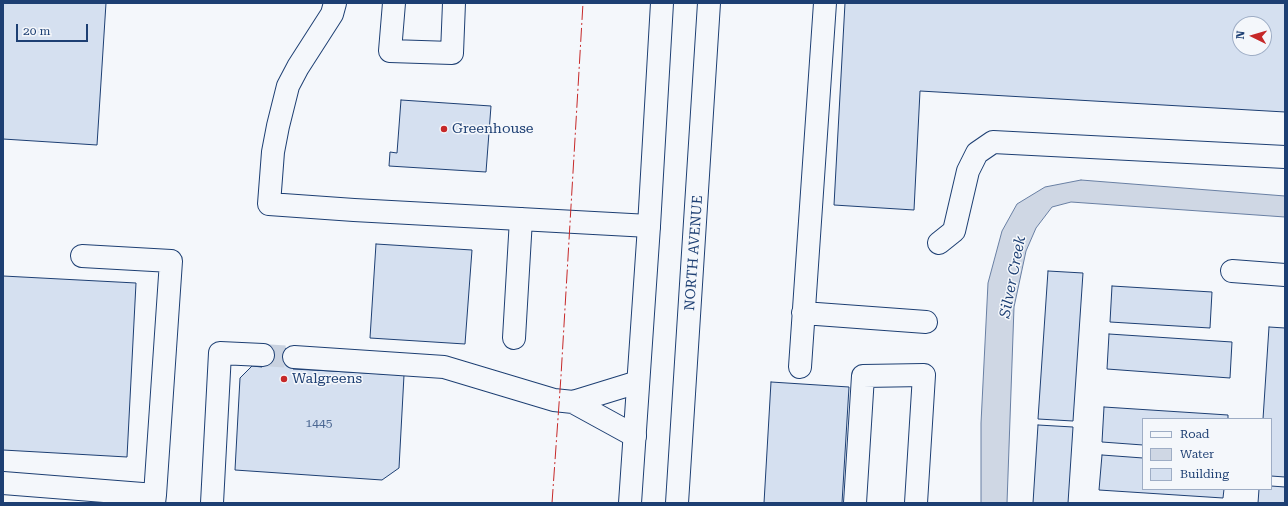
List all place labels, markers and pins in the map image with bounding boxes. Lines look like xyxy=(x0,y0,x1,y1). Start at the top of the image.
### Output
place label: Greenhouse xyxy=(452,121,533,137)
marker: Greenhouse xyxy=(439,124,449,134)
place label: Walgreens xyxy=(292,371,362,387)
marker: Walgreens xyxy=(279,374,289,384)

